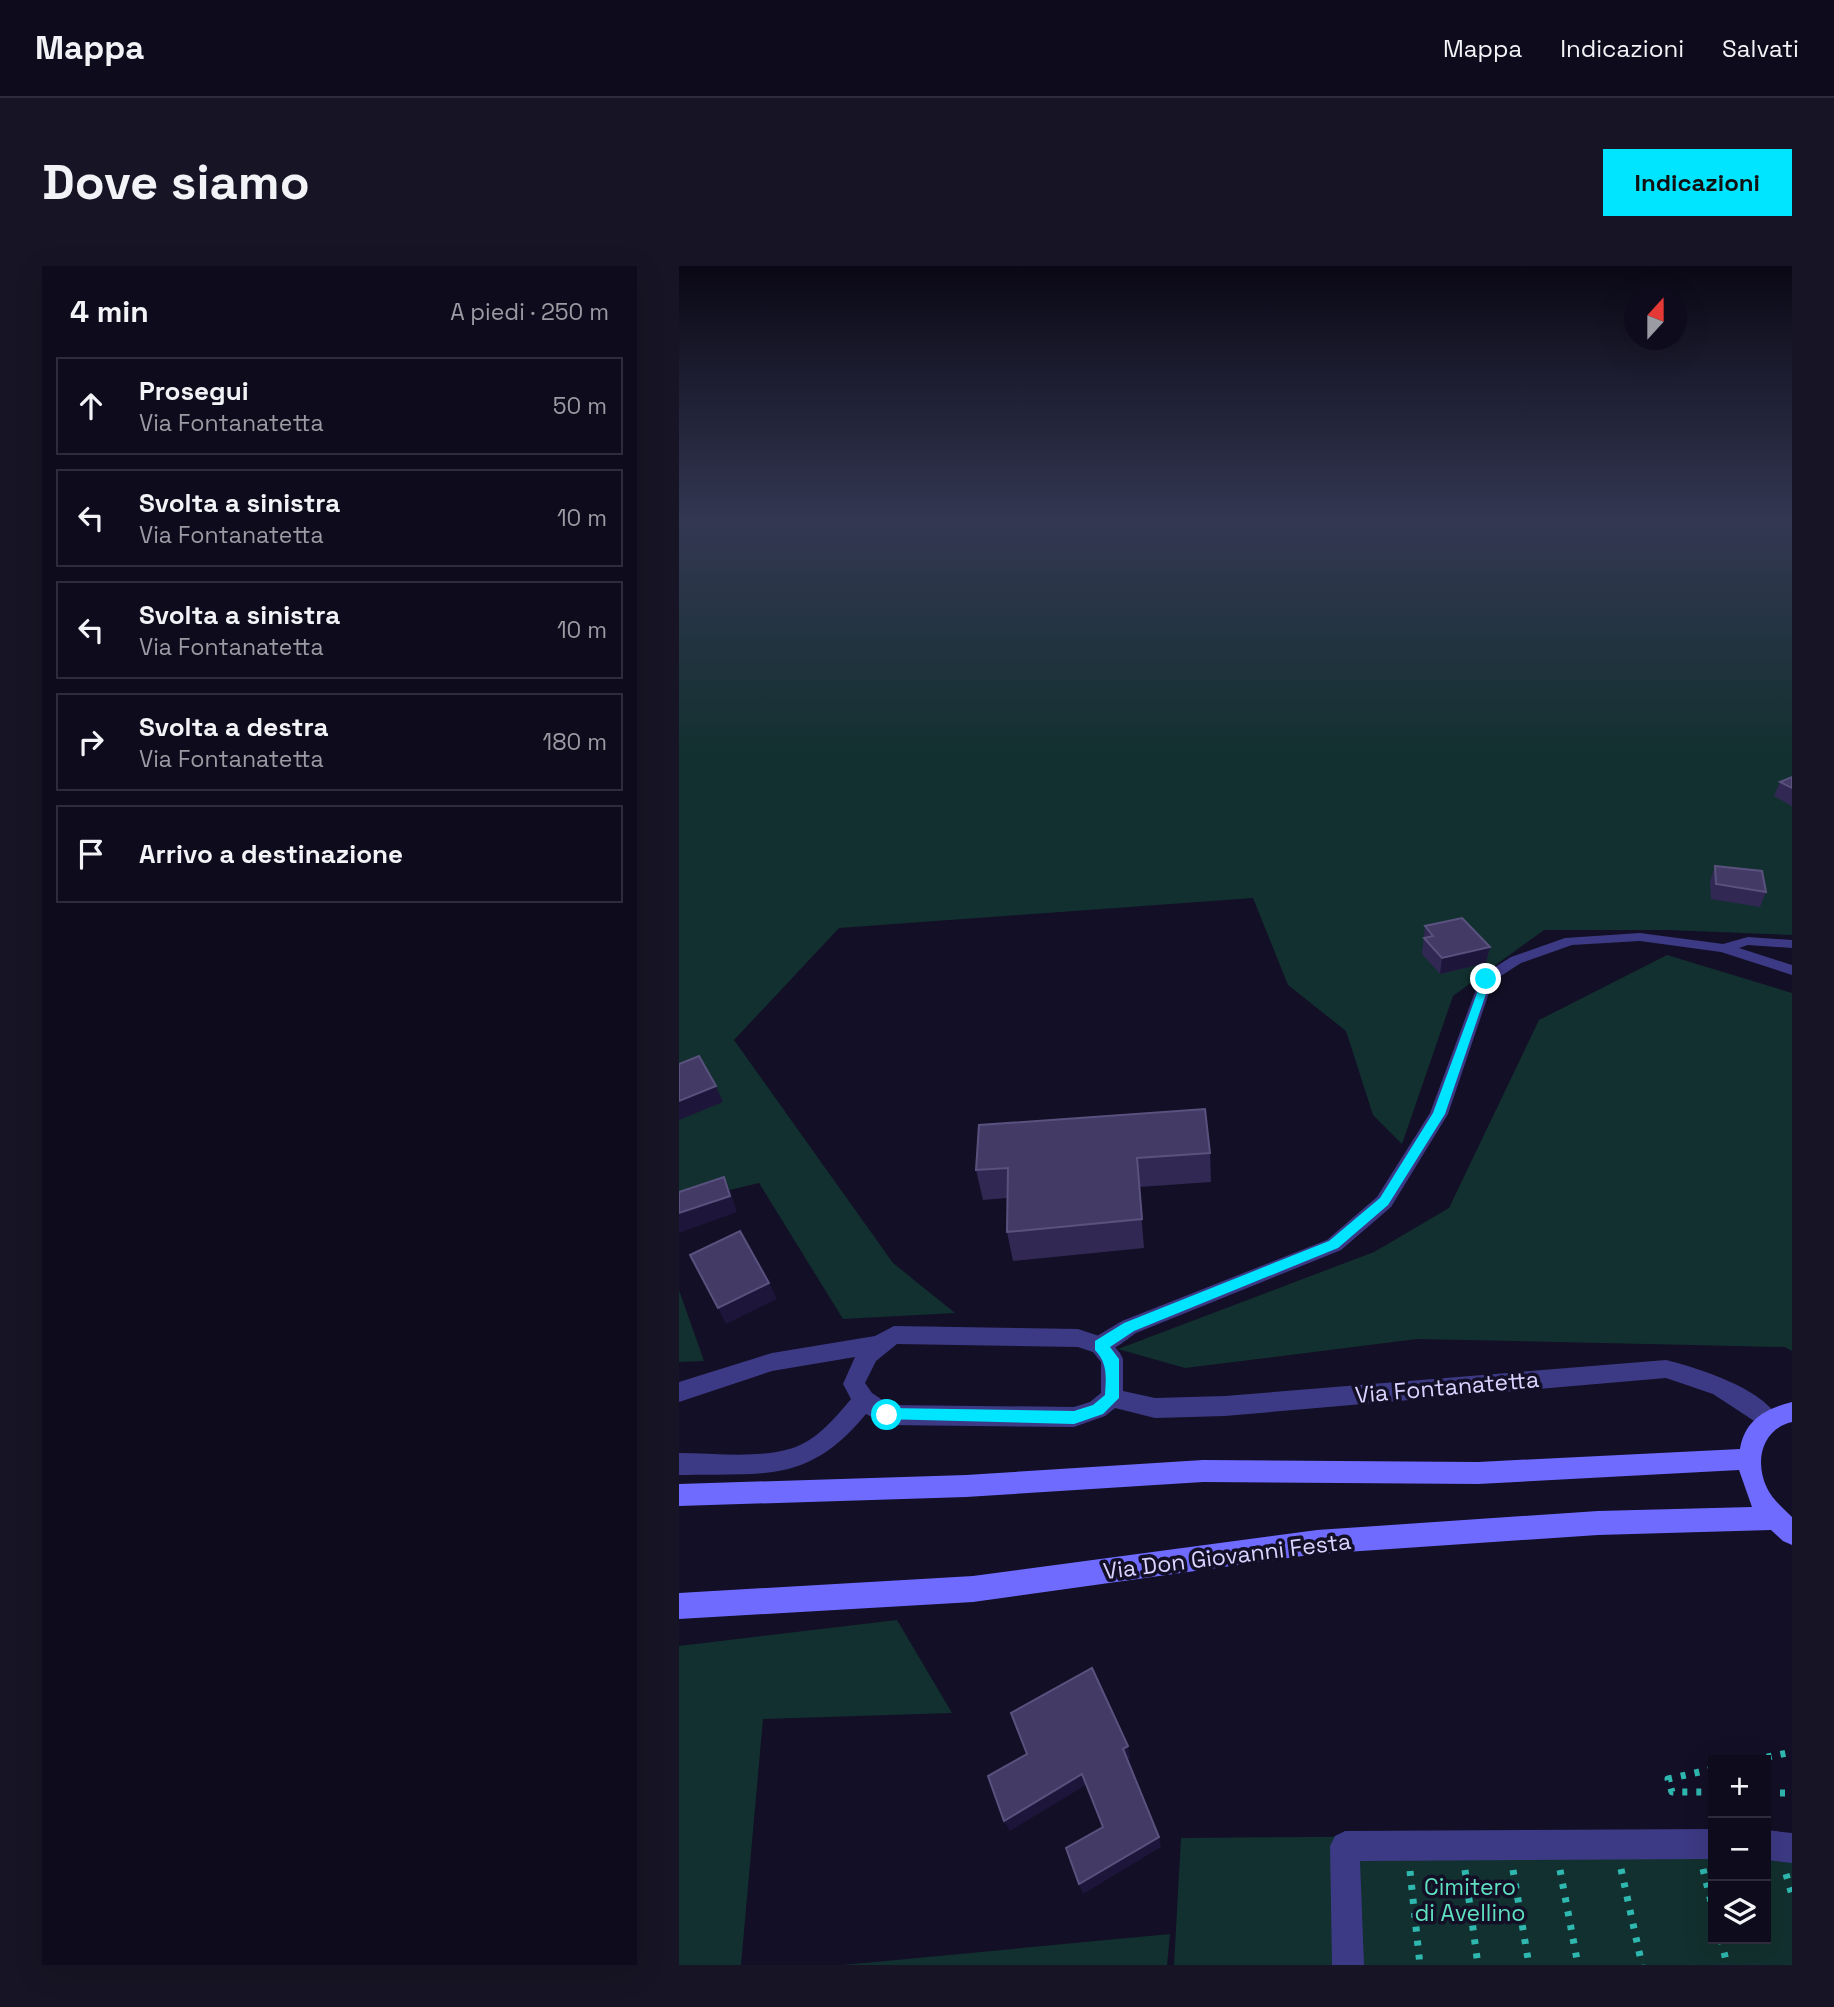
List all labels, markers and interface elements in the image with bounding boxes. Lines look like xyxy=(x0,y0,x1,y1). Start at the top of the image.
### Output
text: Mappa xyxy=(35,27,144,69)
text: Mappa xyxy=(1443,33,1522,64)
text: Indicazioni xyxy=(1560,33,1684,64)
text: Salvati xyxy=(1722,33,1799,64)
button: Indicazioni xyxy=(1603,149,1792,216)
text: Dove siamo xyxy=(42,151,310,213)
north arrow xyxy=(1624,287,1687,350)
text: 4 min xyxy=(70,292,149,331)
text: A piedi · 250 m xyxy=(450,297,609,327)
text: Prosegui xyxy=(139,374,249,408)
icon: ahead xyxy=(72,387,110,425)
text: 50 m xyxy=(553,391,607,421)
text: Via Fontanatetta xyxy=(139,408,324,438)
text: Svolta a sinistra xyxy=(139,486,340,520)
icon: left xyxy=(72,499,110,537)
text: 10 m xyxy=(557,503,607,533)
text: Via Fontanatetta xyxy=(139,520,324,550)
text: Svolta a sinistra xyxy=(139,598,340,632)
icon: left xyxy=(72,611,110,649)
text: 10 m xyxy=(557,615,607,645)
text: Via Fontanatetta xyxy=(139,632,324,662)
text: Svolta a destra xyxy=(139,710,328,744)
icon: right xyxy=(72,723,110,761)
text: 180 m xyxy=(543,727,607,757)
text: Via Fontanatetta xyxy=(139,744,324,774)
icon: arrive xyxy=(72,835,110,873)
text: Arrivo a destinazione xyxy=(139,837,403,871)
route end xyxy=(1470,963,1501,994)
street label: Via Fontanatetta xyxy=(1354,1364,1540,1410)
route start xyxy=(871,1399,902,1430)
street label: Via Don Giovanni Festa xyxy=(1101,1526,1353,1586)
map controls xyxy=(1708,1755,1771,1944)
button: + xyxy=(1708,1755,1771,1818)
button: − xyxy=(1708,1818,1771,1881)
park label: Cimitero di Avellino xyxy=(1415,1872,1525,1928)
button: layers xyxy=(1708,1881,1771,1944)

